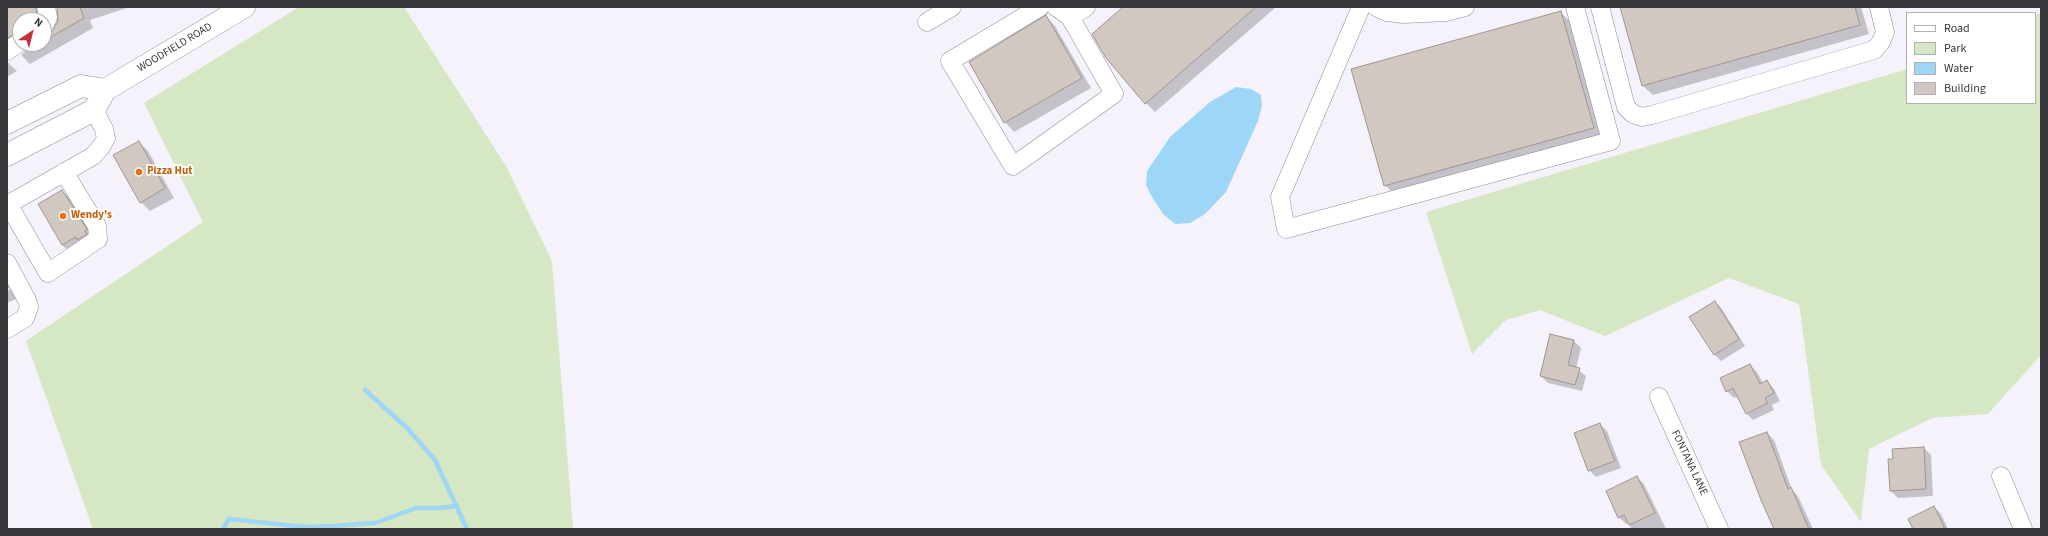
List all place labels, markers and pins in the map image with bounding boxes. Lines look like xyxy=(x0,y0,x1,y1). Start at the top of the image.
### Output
place label: Pizza Hut xyxy=(147,165,192,179)
marker: Pizza Hut xyxy=(134,167,144,177)
place label: Wendy's xyxy=(71,209,112,223)
marker: Wendy's xyxy=(58,211,68,221)

